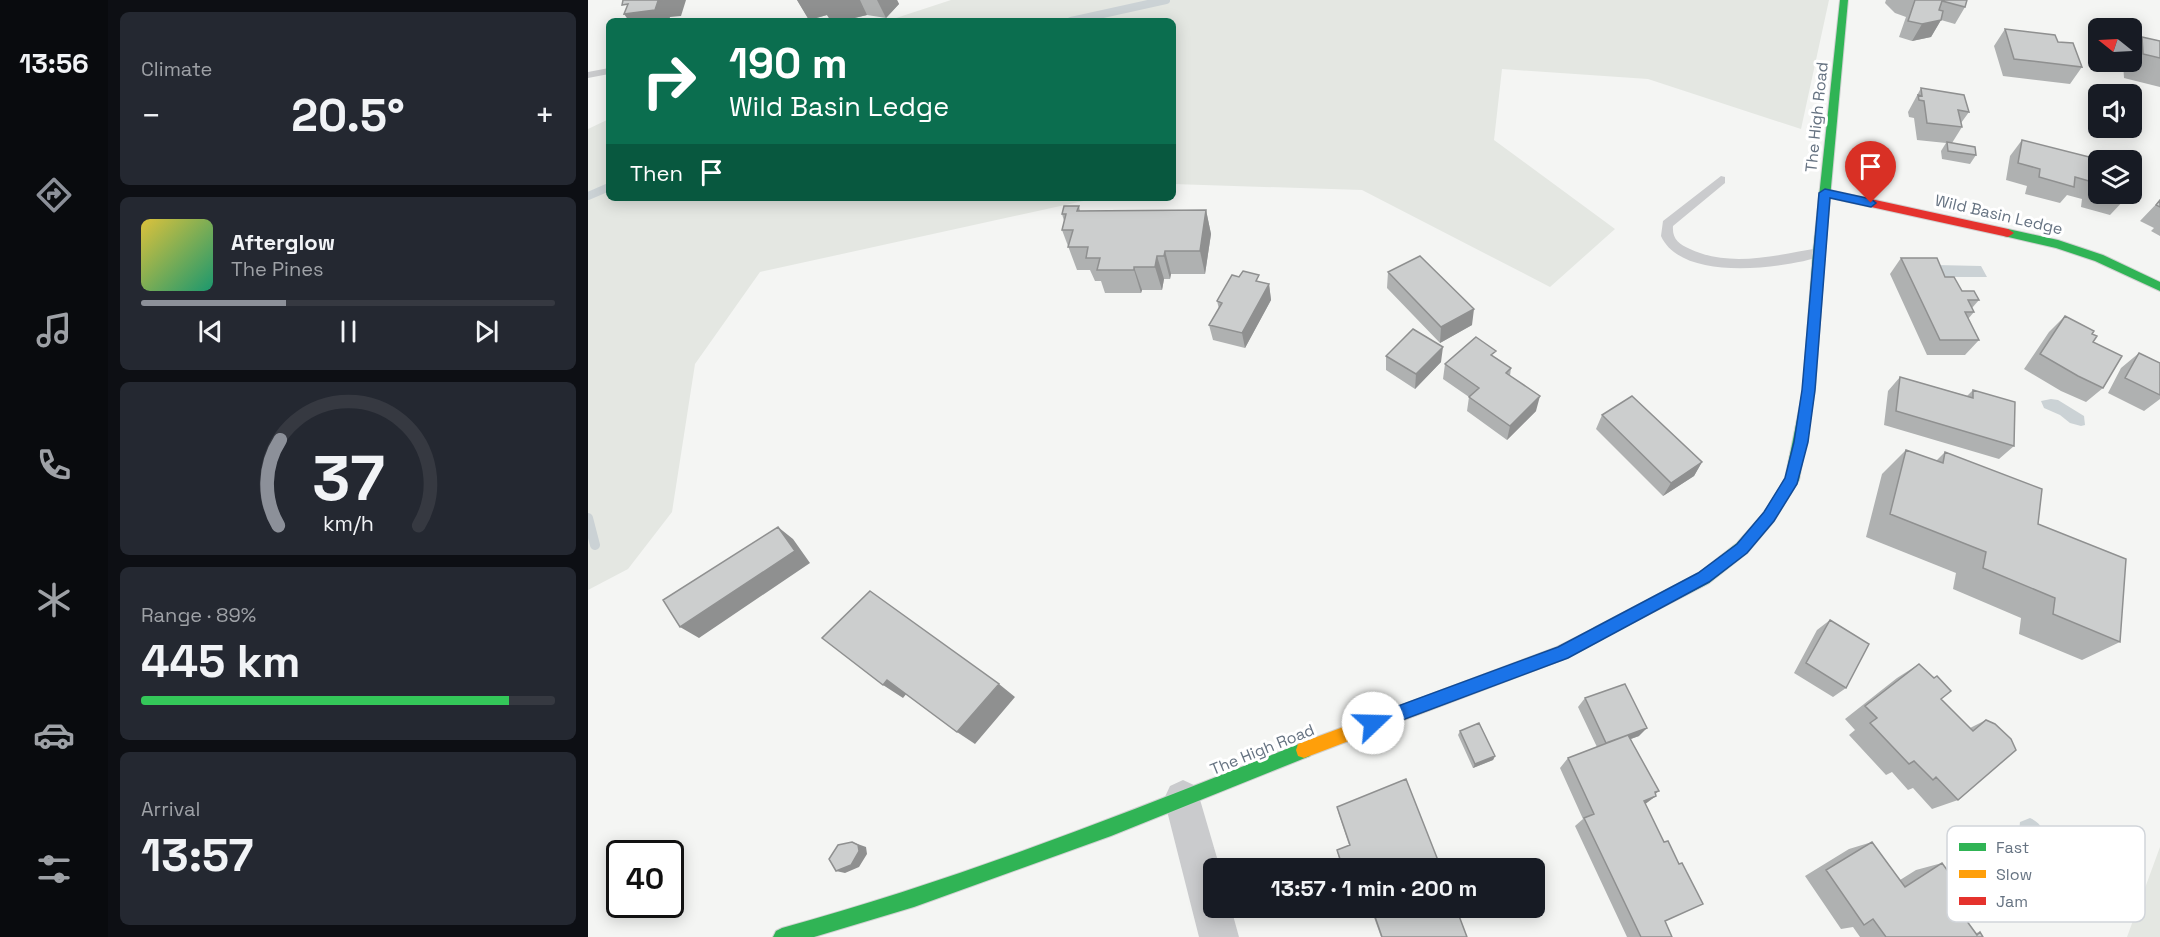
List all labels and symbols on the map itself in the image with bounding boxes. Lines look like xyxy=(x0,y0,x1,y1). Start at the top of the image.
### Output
north arrow xyxy=(2088,18,2142,72)
street label: The High Road xyxy=(1800,61,1833,173)
pin xyxy=(1845,141,1896,203)
street label: Wild Basin Ledge xyxy=(1933,190,2065,239)
position arrow xyxy=(1341,691,1405,755)
street label: The High Road xyxy=(1207,719,1317,780)
legend xyxy=(1947,826,2145,922)
text: Fast xyxy=(1996,837,2029,858)
speed limit sign: 40 xyxy=(606,840,684,918)
text: Slow xyxy=(1996,864,2032,885)
text: Jam xyxy=(1996,891,2028,912)

